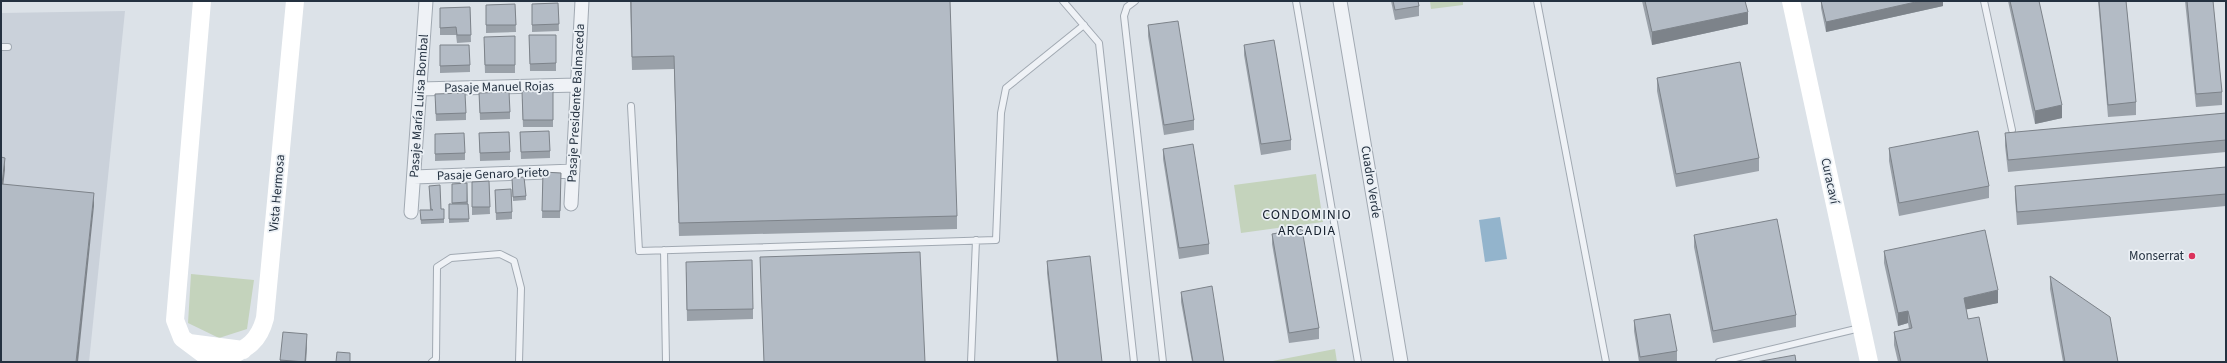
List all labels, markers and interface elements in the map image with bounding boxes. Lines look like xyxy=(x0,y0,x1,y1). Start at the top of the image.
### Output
street label: Pasaje Presidente Balmaceda xyxy=(563,23,589,183)
street label: Pasaje María Luisa Bombal xyxy=(405,34,433,178)
street label: Pasaje Manuel Rojas xyxy=(444,77,555,97)
street label: Cuadro Verde xyxy=(1356,144,1386,220)
street label: Vista Hermosa xyxy=(265,154,289,232)
street label: Curacaví xyxy=(1816,156,1844,207)
street label: Pasaje Genaro Prieto xyxy=(437,163,549,185)
district label: CONDOMINIO ARCADIA xyxy=(1262,205,1352,241)
place label: Monserrat xyxy=(2129,247,2185,265)
marker: Monserrat xyxy=(2187,251,2197,261)

